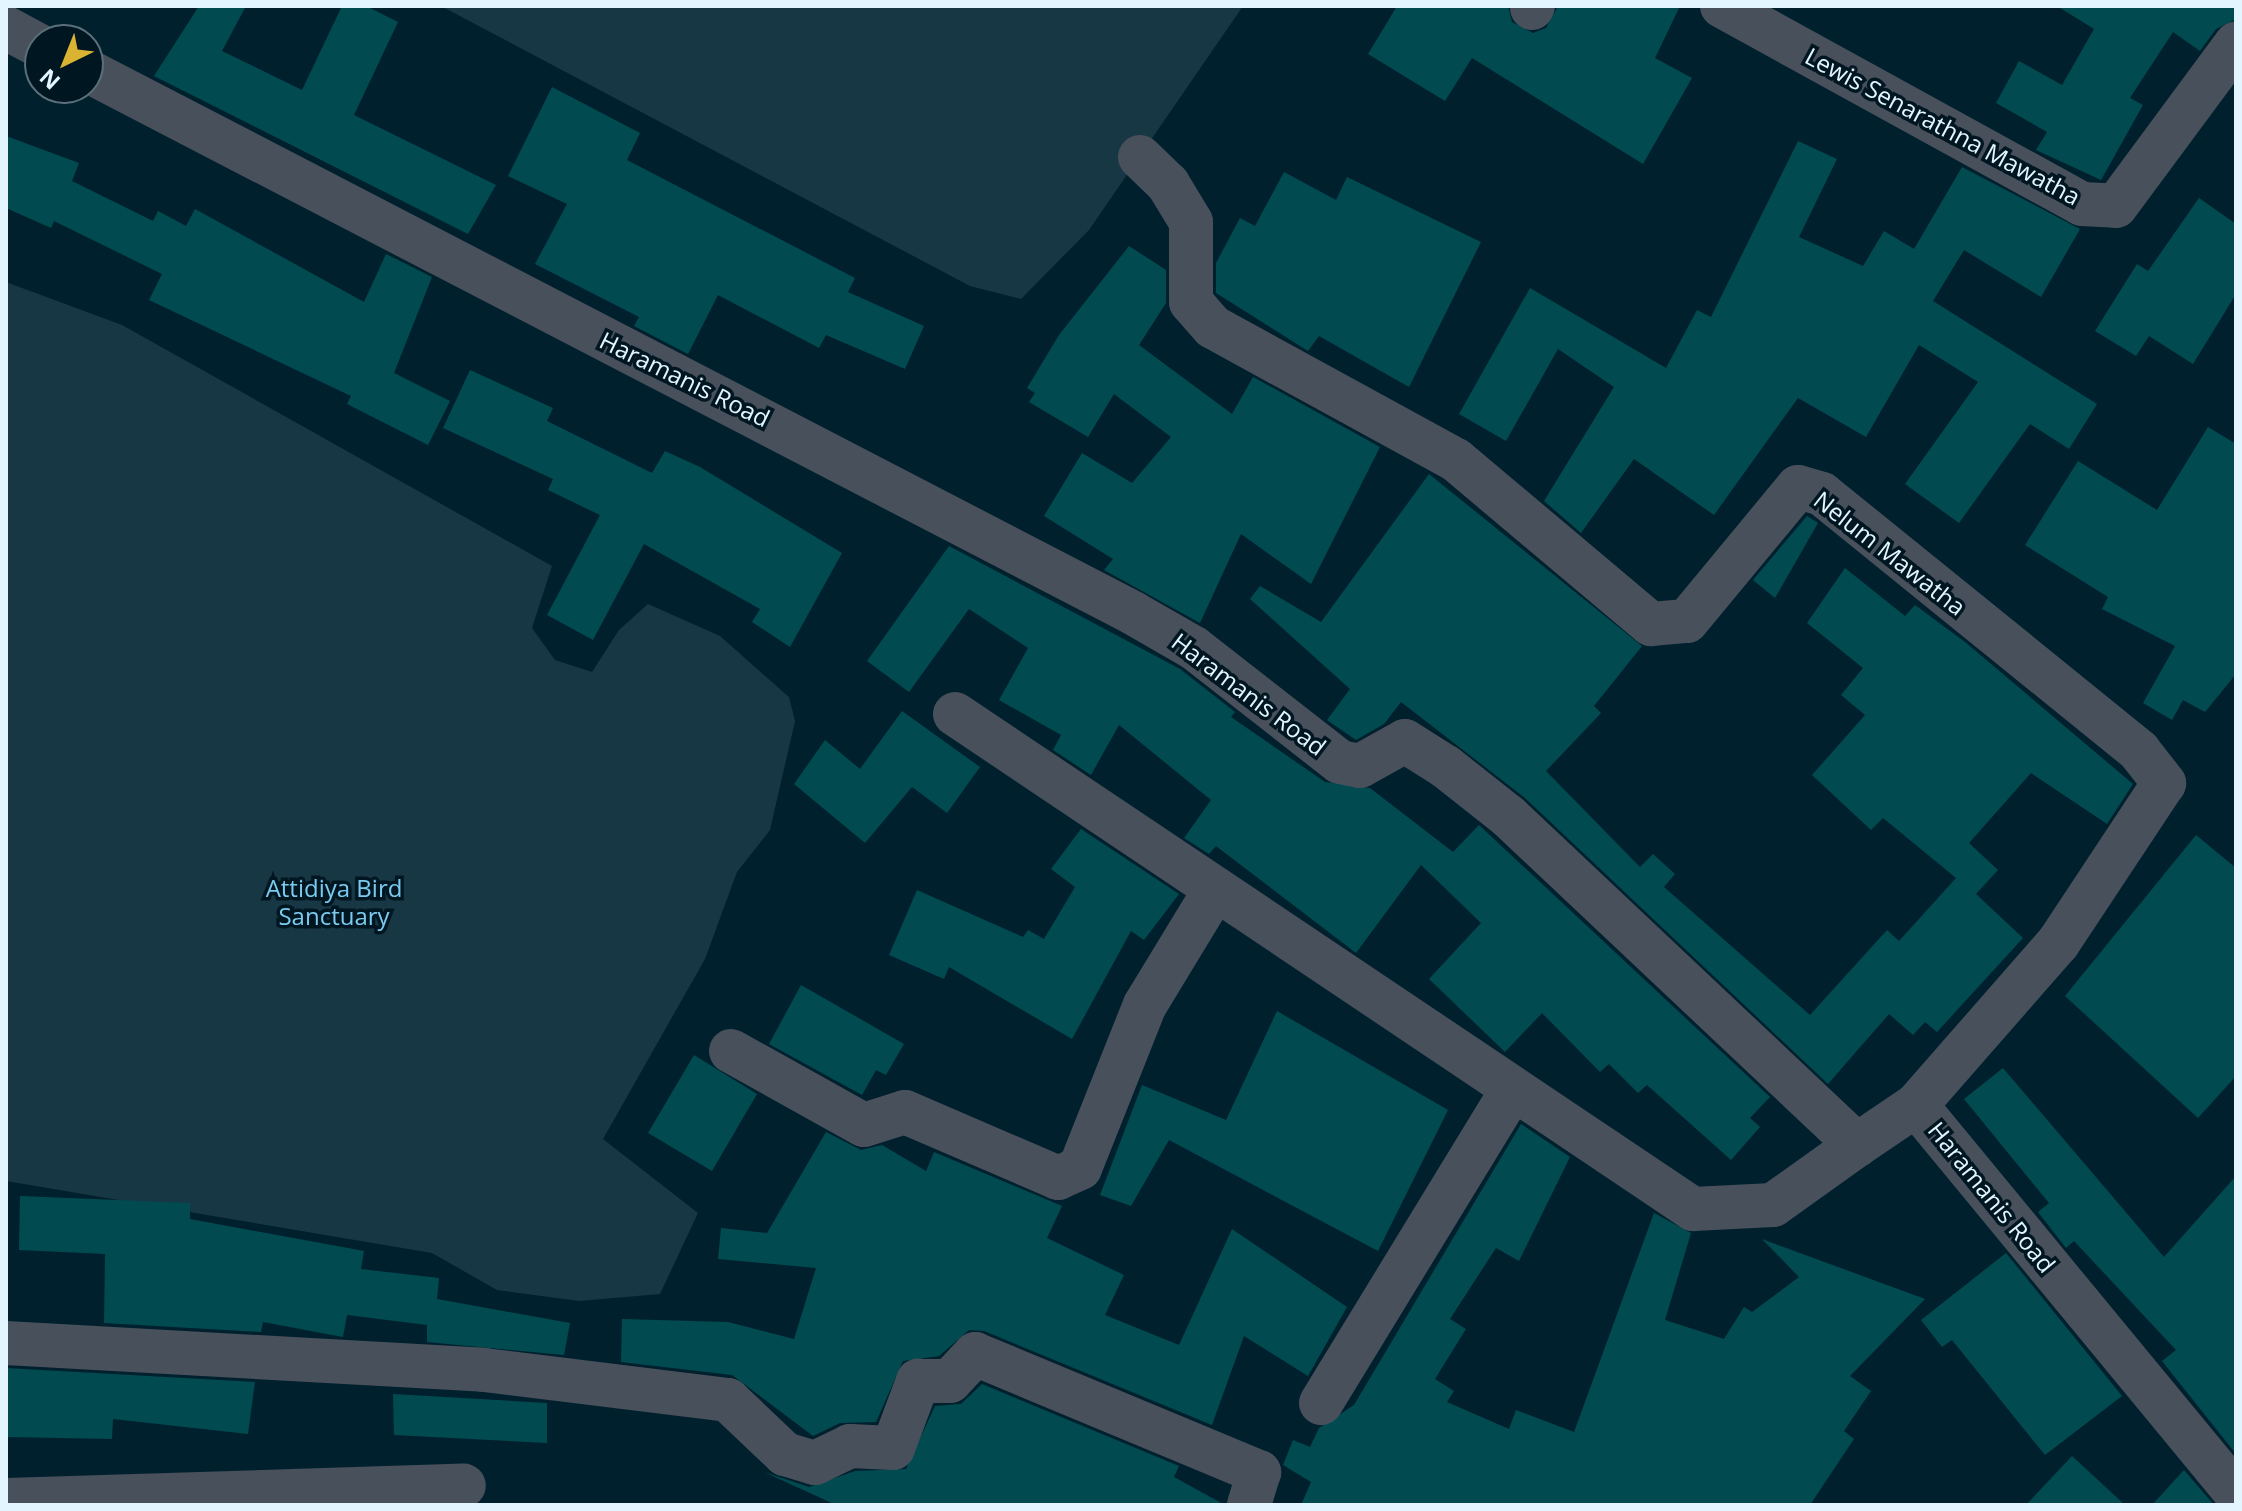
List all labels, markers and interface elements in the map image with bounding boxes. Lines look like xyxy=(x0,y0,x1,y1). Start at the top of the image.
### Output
north arrow xyxy=(24,24,104,104)
street label: Lewis Senarathna Mawatha xyxy=(1801,41,2085,211)
text: N xyxy=(32,63,66,97)
street label: Haramanis Road xyxy=(595,325,775,433)
street label: Nelum Mawatha xyxy=(1809,485,1971,621)
street label: Haramanis Road xyxy=(1166,627,1332,761)
park label: Attidiya Bird Sanctuary xyxy=(266,874,402,930)
street label: Haramanis Road xyxy=(1922,1116,2062,1278)

